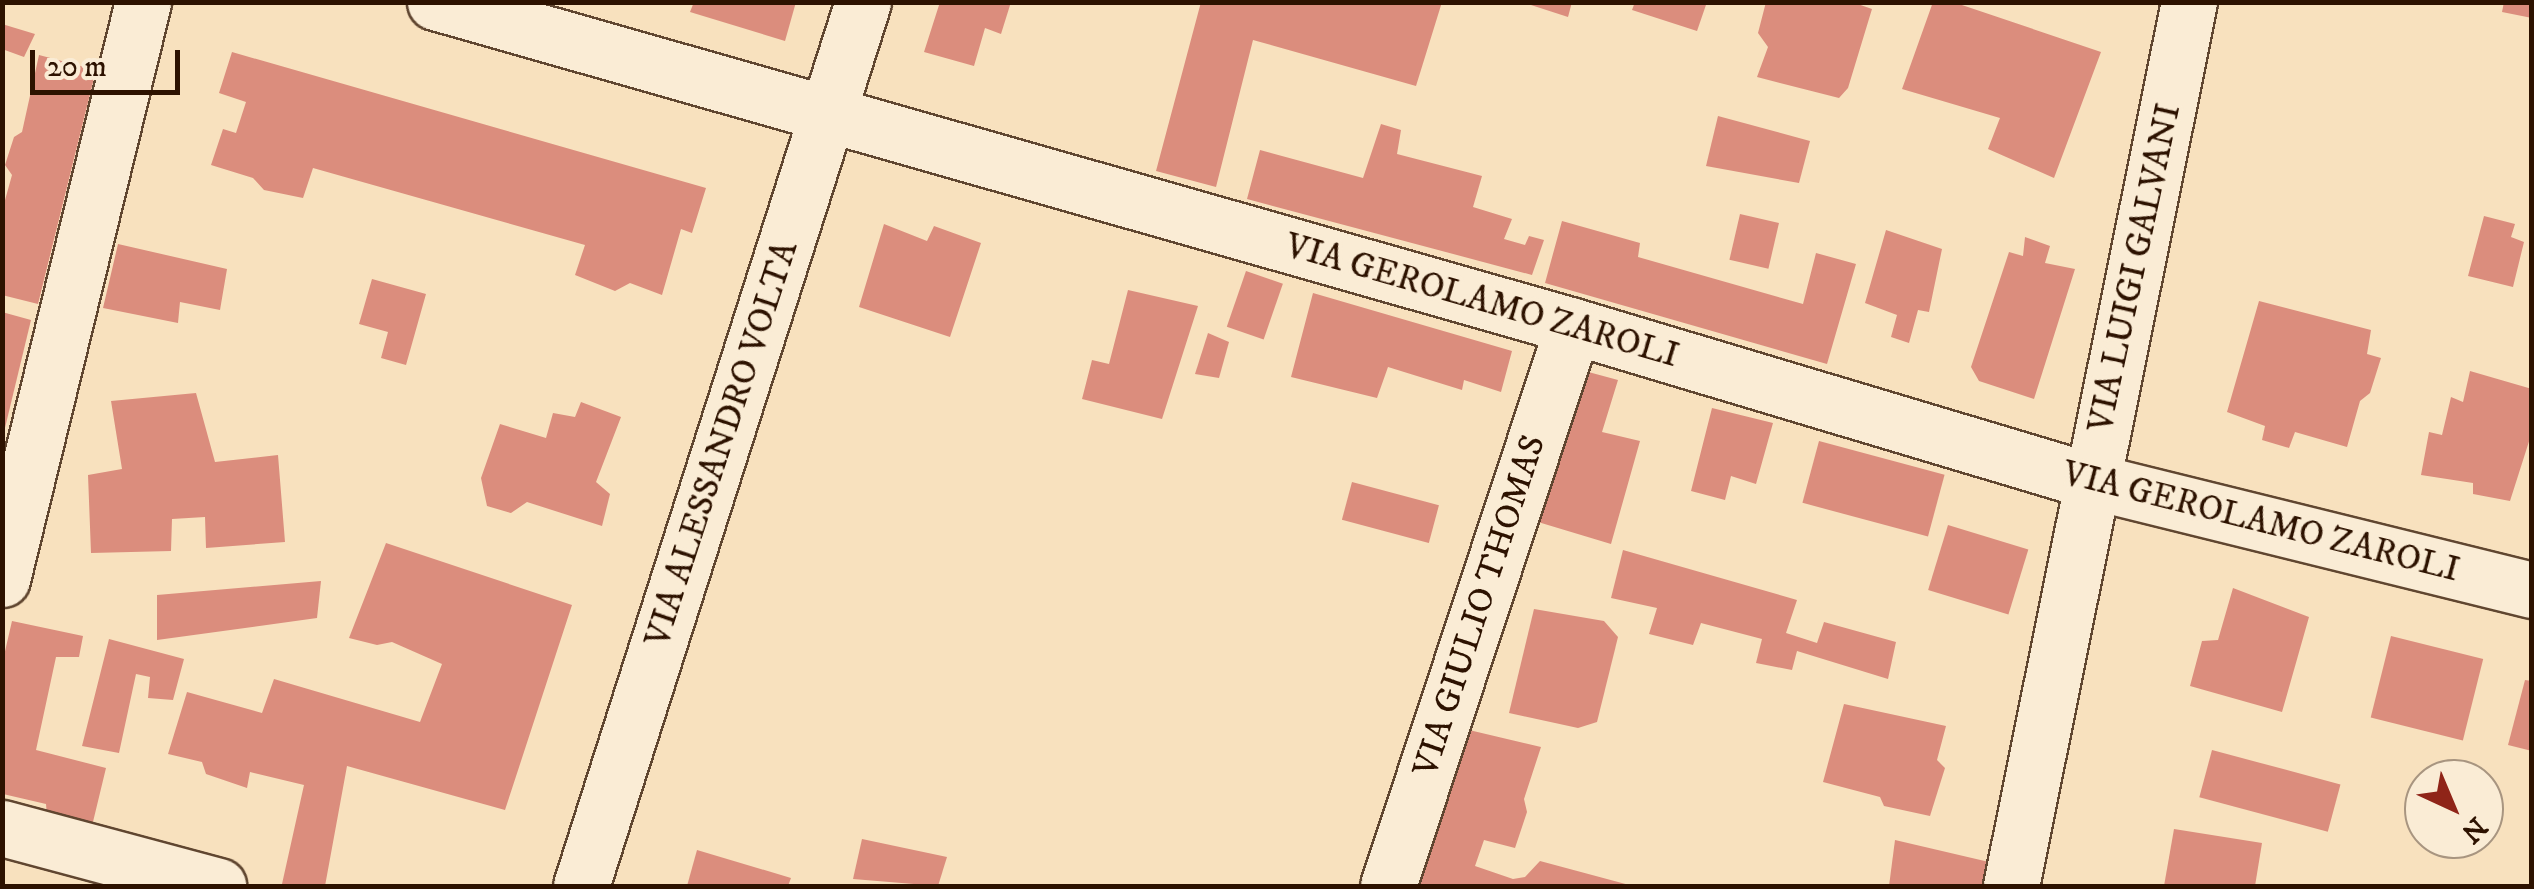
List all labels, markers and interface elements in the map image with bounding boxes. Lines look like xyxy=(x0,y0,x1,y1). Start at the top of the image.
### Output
scale bar xyxy=(35,30,185,92)
text: 20 m xyxy=(47,49,107,86)
street label: VIA LUIGI GALVANI xyxy=(2080,100,2190,436)
street label: VIA GEROLAMO ZAROLI xyxy=(1281,225,1683,377)
street label: VIA ALESSANDRO VOLTA xyxy=(637,236,807,652)
street label: VIA GIULIO THOMAS xyxy=(1405,430,1555,782)
street label: VIA GEROLAMO ZAROLI xyxy=(2059,452,2463,592)
north arrow xyxy=(2404,759,2504,859)
text: N xyxy=(2453,809,2494,850)

